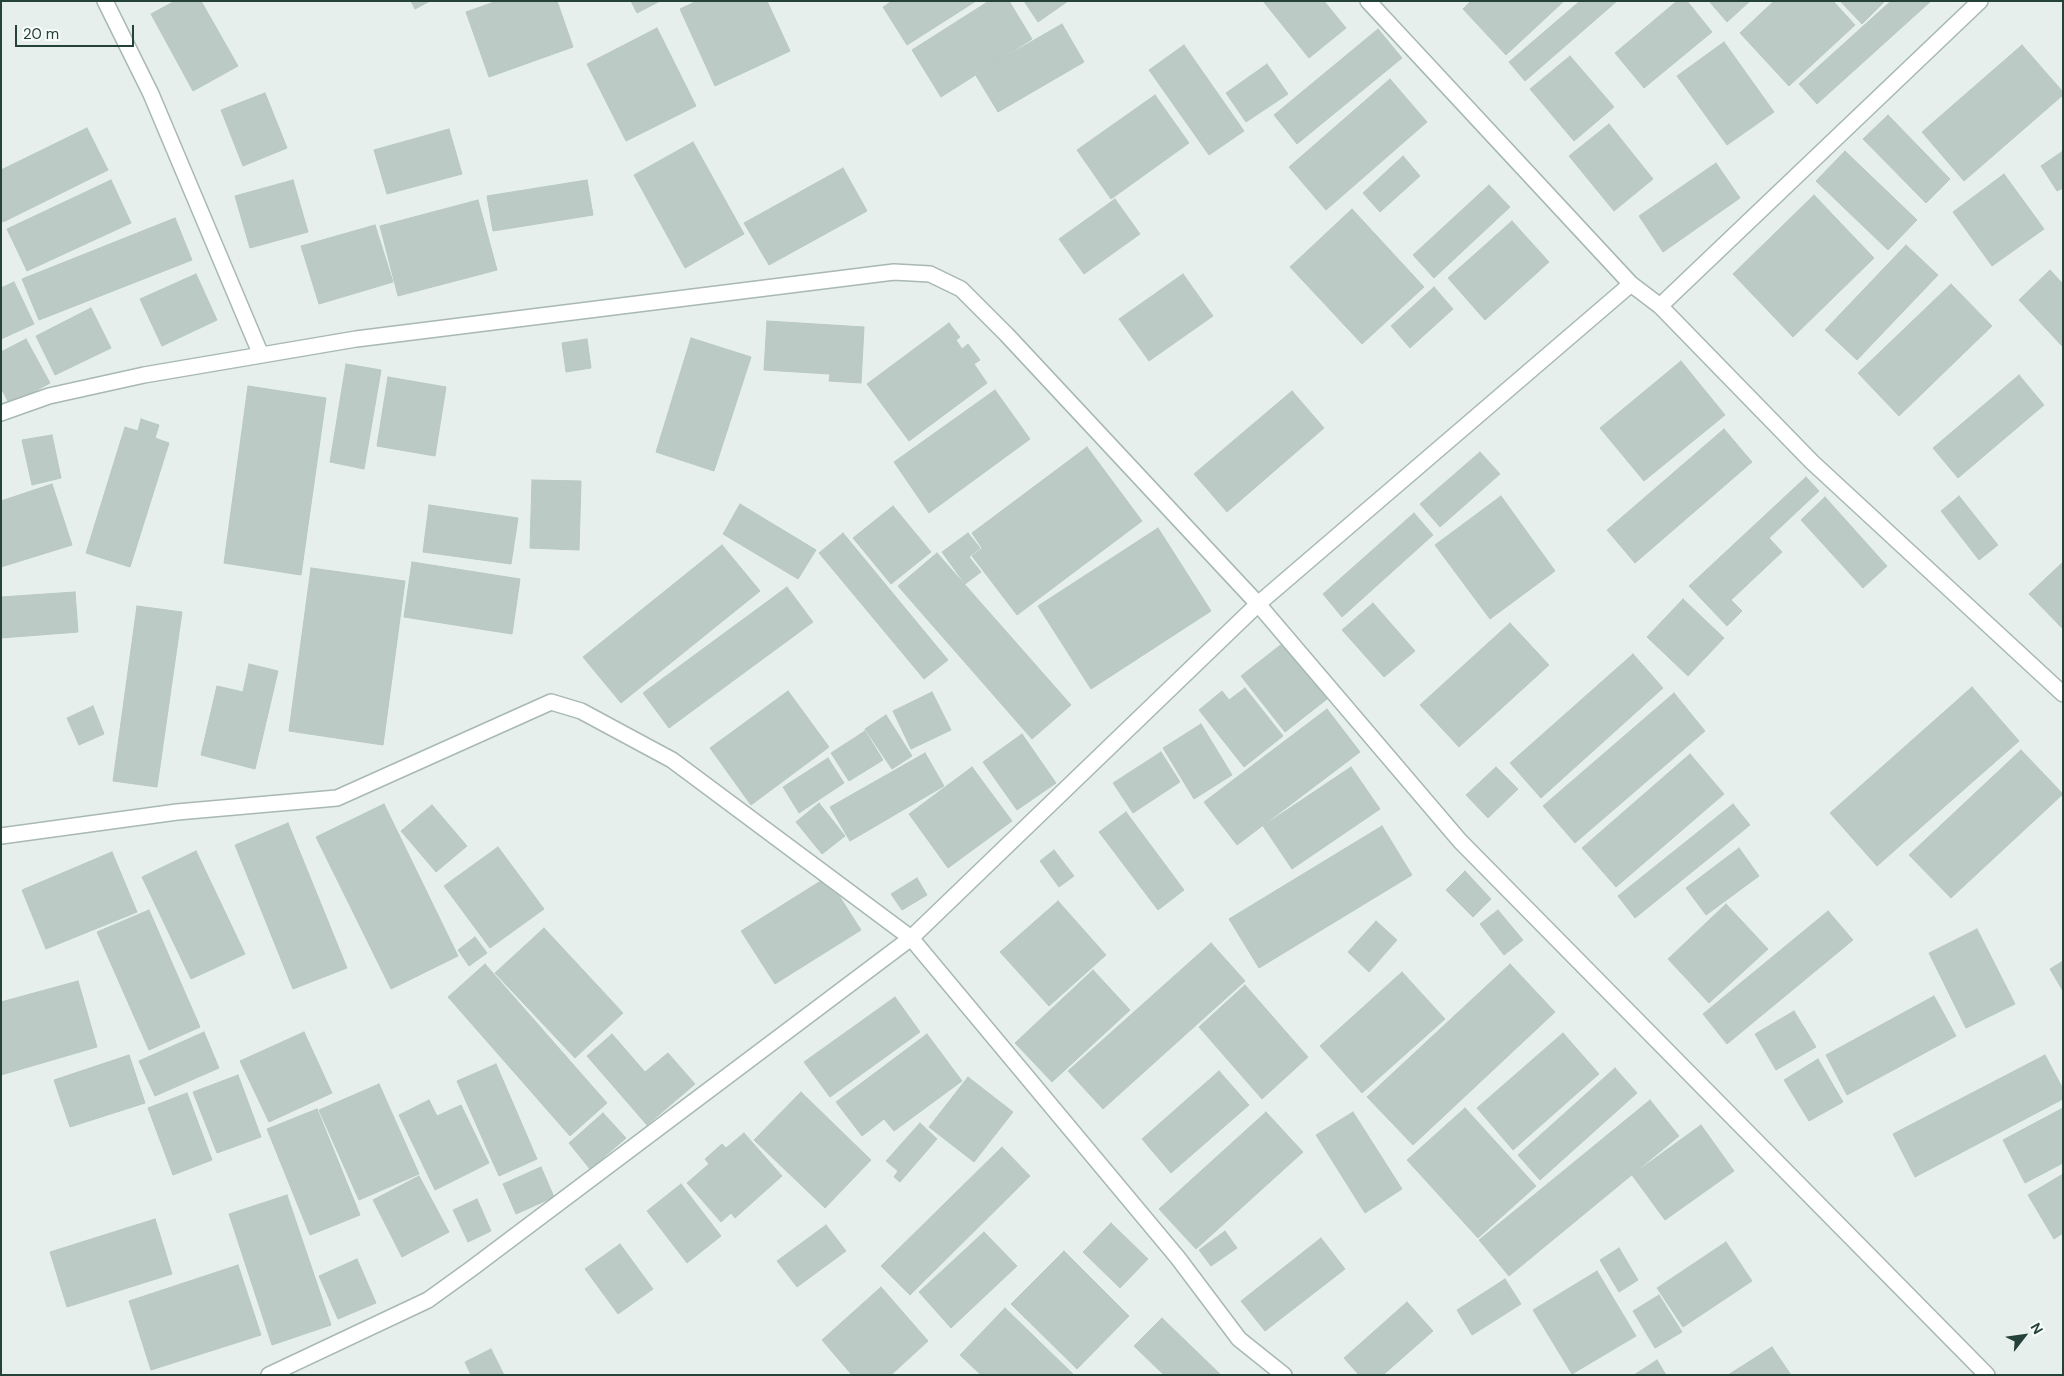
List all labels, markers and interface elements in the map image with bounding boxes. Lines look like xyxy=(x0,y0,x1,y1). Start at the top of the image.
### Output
scale bar xyxy=(18,15,136,47)
text: 20 m xyxy=(23,24,59,44)
north arrow xyxy=(1999,1311,2049,1361)
text: N xyxy=(2027,1320,2047,1337)

